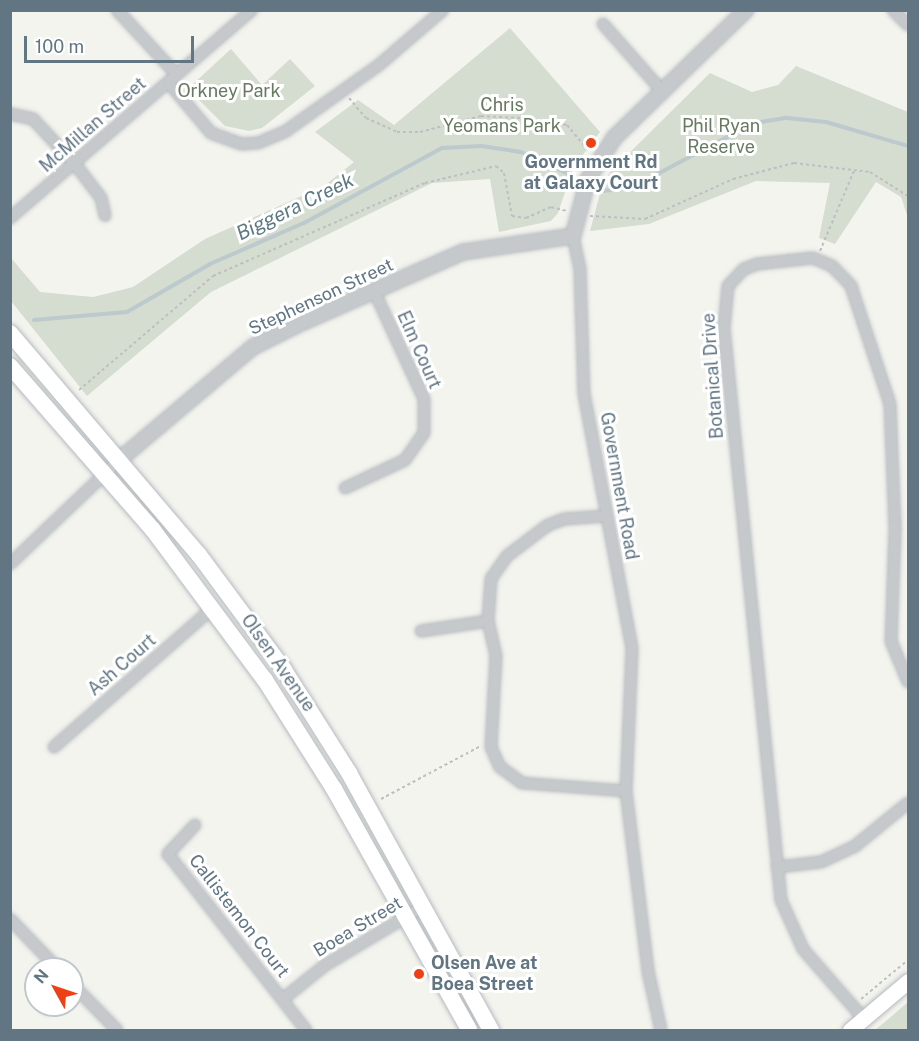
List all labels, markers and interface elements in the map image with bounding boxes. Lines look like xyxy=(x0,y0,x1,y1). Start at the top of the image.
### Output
scale bar xyxy=(27,24,196,62)
text: 100 m xyxy=(35,36,84,57)
street label: McMillan Street xyxy=(35,73,151,177)
park label: Orkney Park xyxy=(177,80,281,102)
park label: Chris Yeomans Park xyxy=(443,95,561,138)
park label: Phil Ryan Reserve xyxy=(682,116,760,158)
marker: Government Rd at Galaxy Court xyxy=(584,136,598,150)
place label: Government Rd at Galaxy Court xyxy=(524,152,658,195)
water label: Biggera Creek xyxy=(232,168,358,246)
street label: Stephenson Street xyxy=(245,254,397,340)
street label: Elm Court xyxy=(392,308,446,392)
street label: Botanical Drive xyxy=(698,312,728,440)
street label: Government Road xyxy=(595,411,643,561)
street label: Olsen Avenue xyxy=(236,610,320,716)
street label: Ash Court xyxy=(84,630,160,700)
street label: Callistemon Court xyxy=(184,850,294,982)
street label: Boea Street xyxy=(310,892,406,962)
place label: Olsen Ave at Boea Street xyxy=(431,953,537,996)
north arrow xyxy=(24,957,84,1017)
text: N xyxy=(30,965,53,987)
marker: Olsen Ave at Boea Street xyxy=(412,967,426,981)

